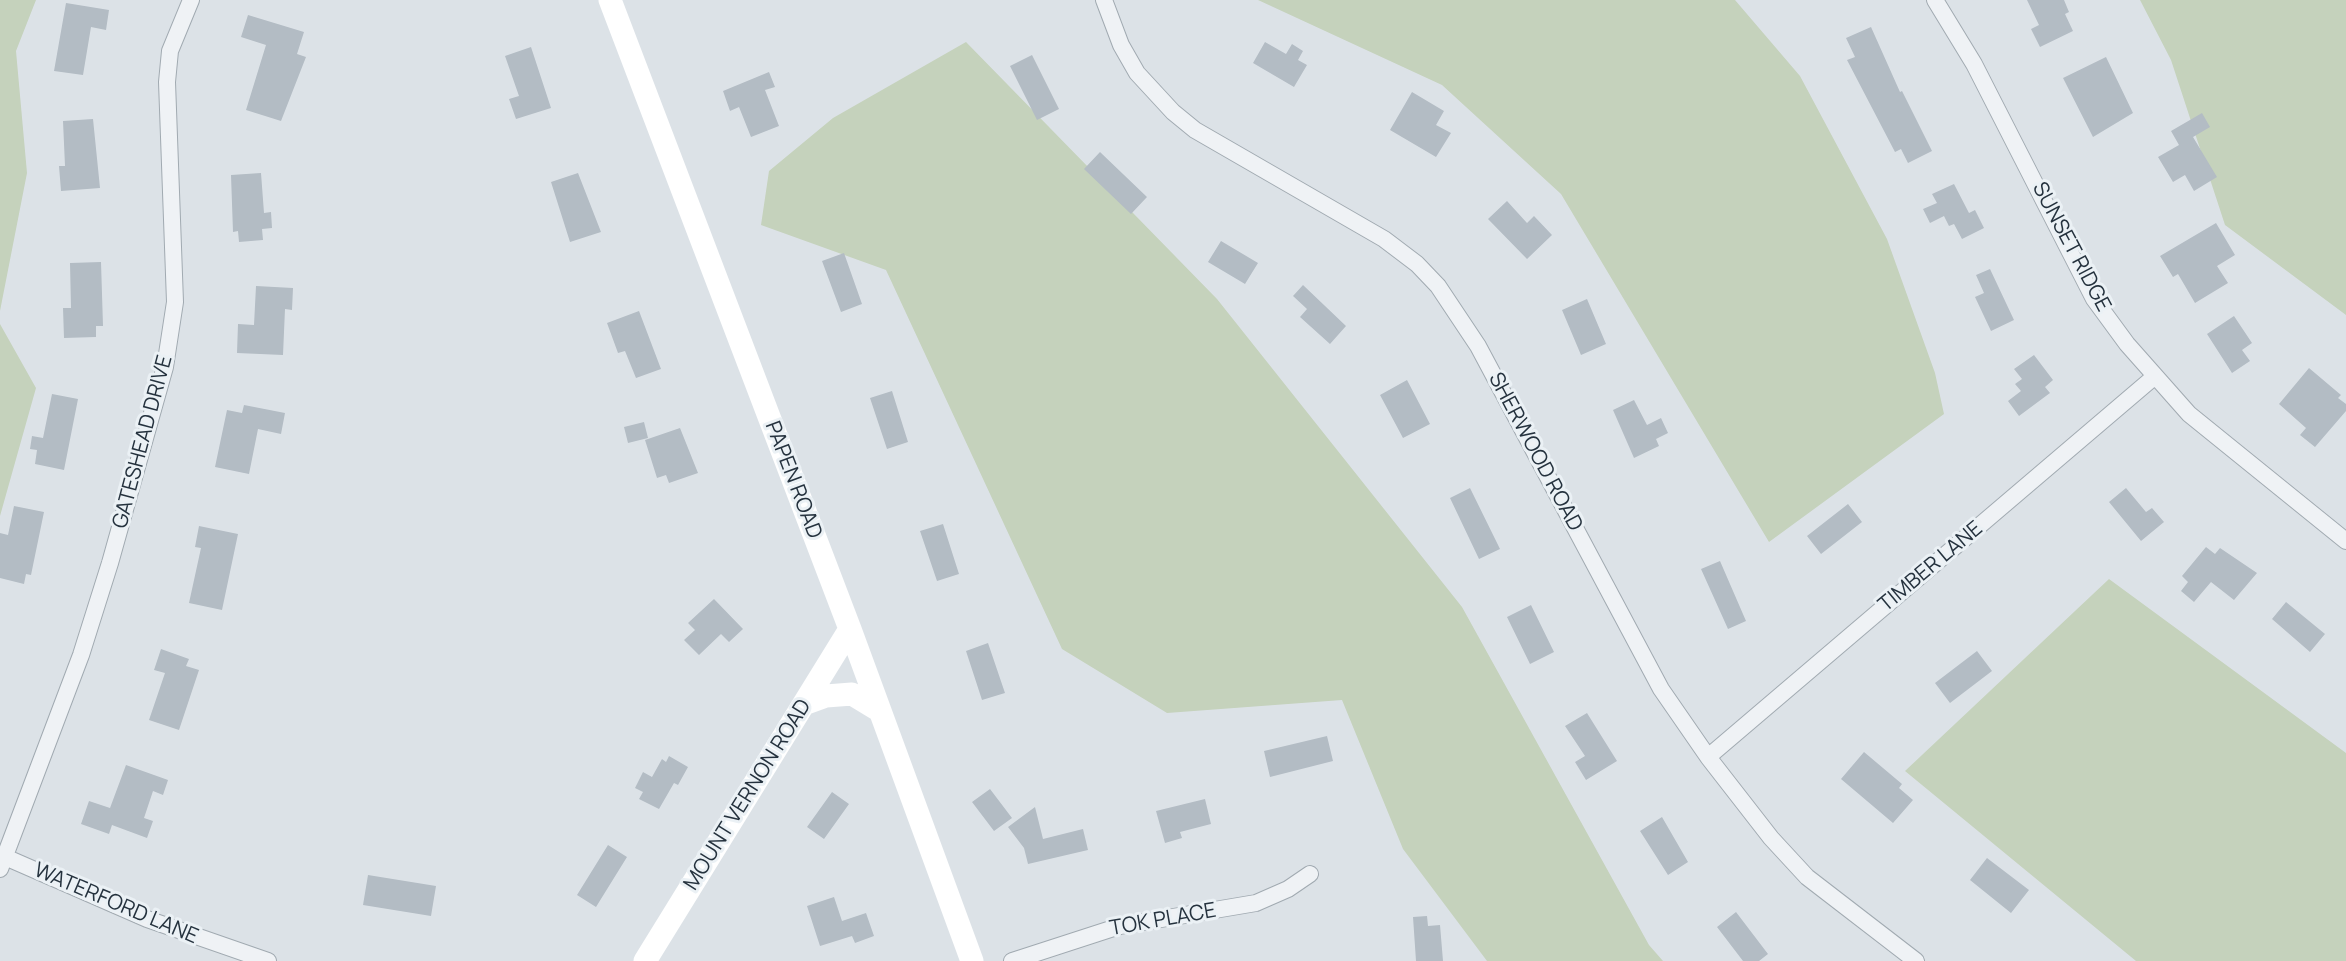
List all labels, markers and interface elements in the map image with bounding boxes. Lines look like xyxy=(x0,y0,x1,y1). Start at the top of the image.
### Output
street label: SUNSET RIDGE xyxy=(2026,178,2116,316)
street label: GATESHEAD DRIVE xyxy=(108,353,178,531)
street label: SHERWOOD ROAD xyxy=(1483,368,1587,536)
street label: PAPEN ROAD xyxy=(759,418,827,542)
street label: TIMBER LANE xyxy=(1874,516,1988,618)
street label: MOUNT VERNON ROAD xyxy=(679,695,817,895)
street label: WATERFORD LANE xyxy=(30,858,202,950)
street label: TOK PLACE xyxy=(1108,898,1218,942)

